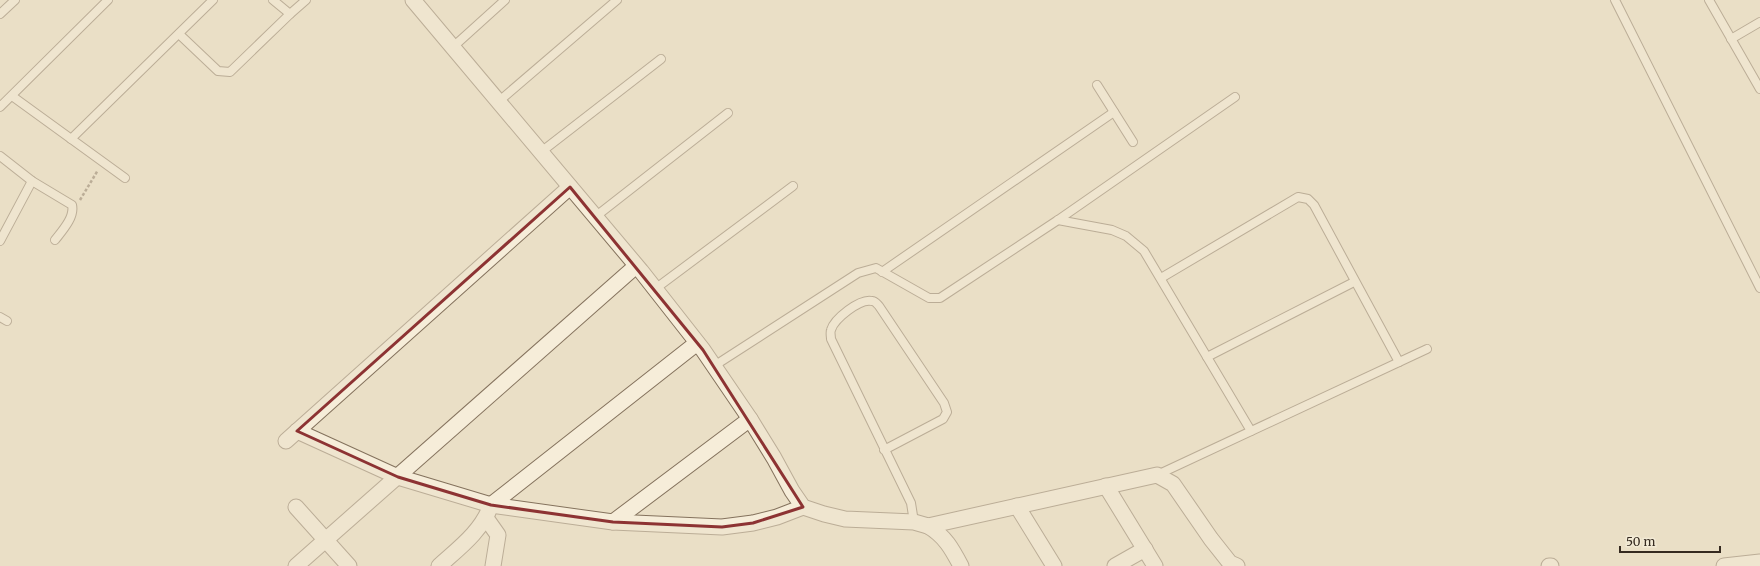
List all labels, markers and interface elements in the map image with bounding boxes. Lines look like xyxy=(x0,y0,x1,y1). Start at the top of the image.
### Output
scale bar xyxy=(1620,528,1720,554)
text: 50 m xyxy=(1626,534,1655,549)

